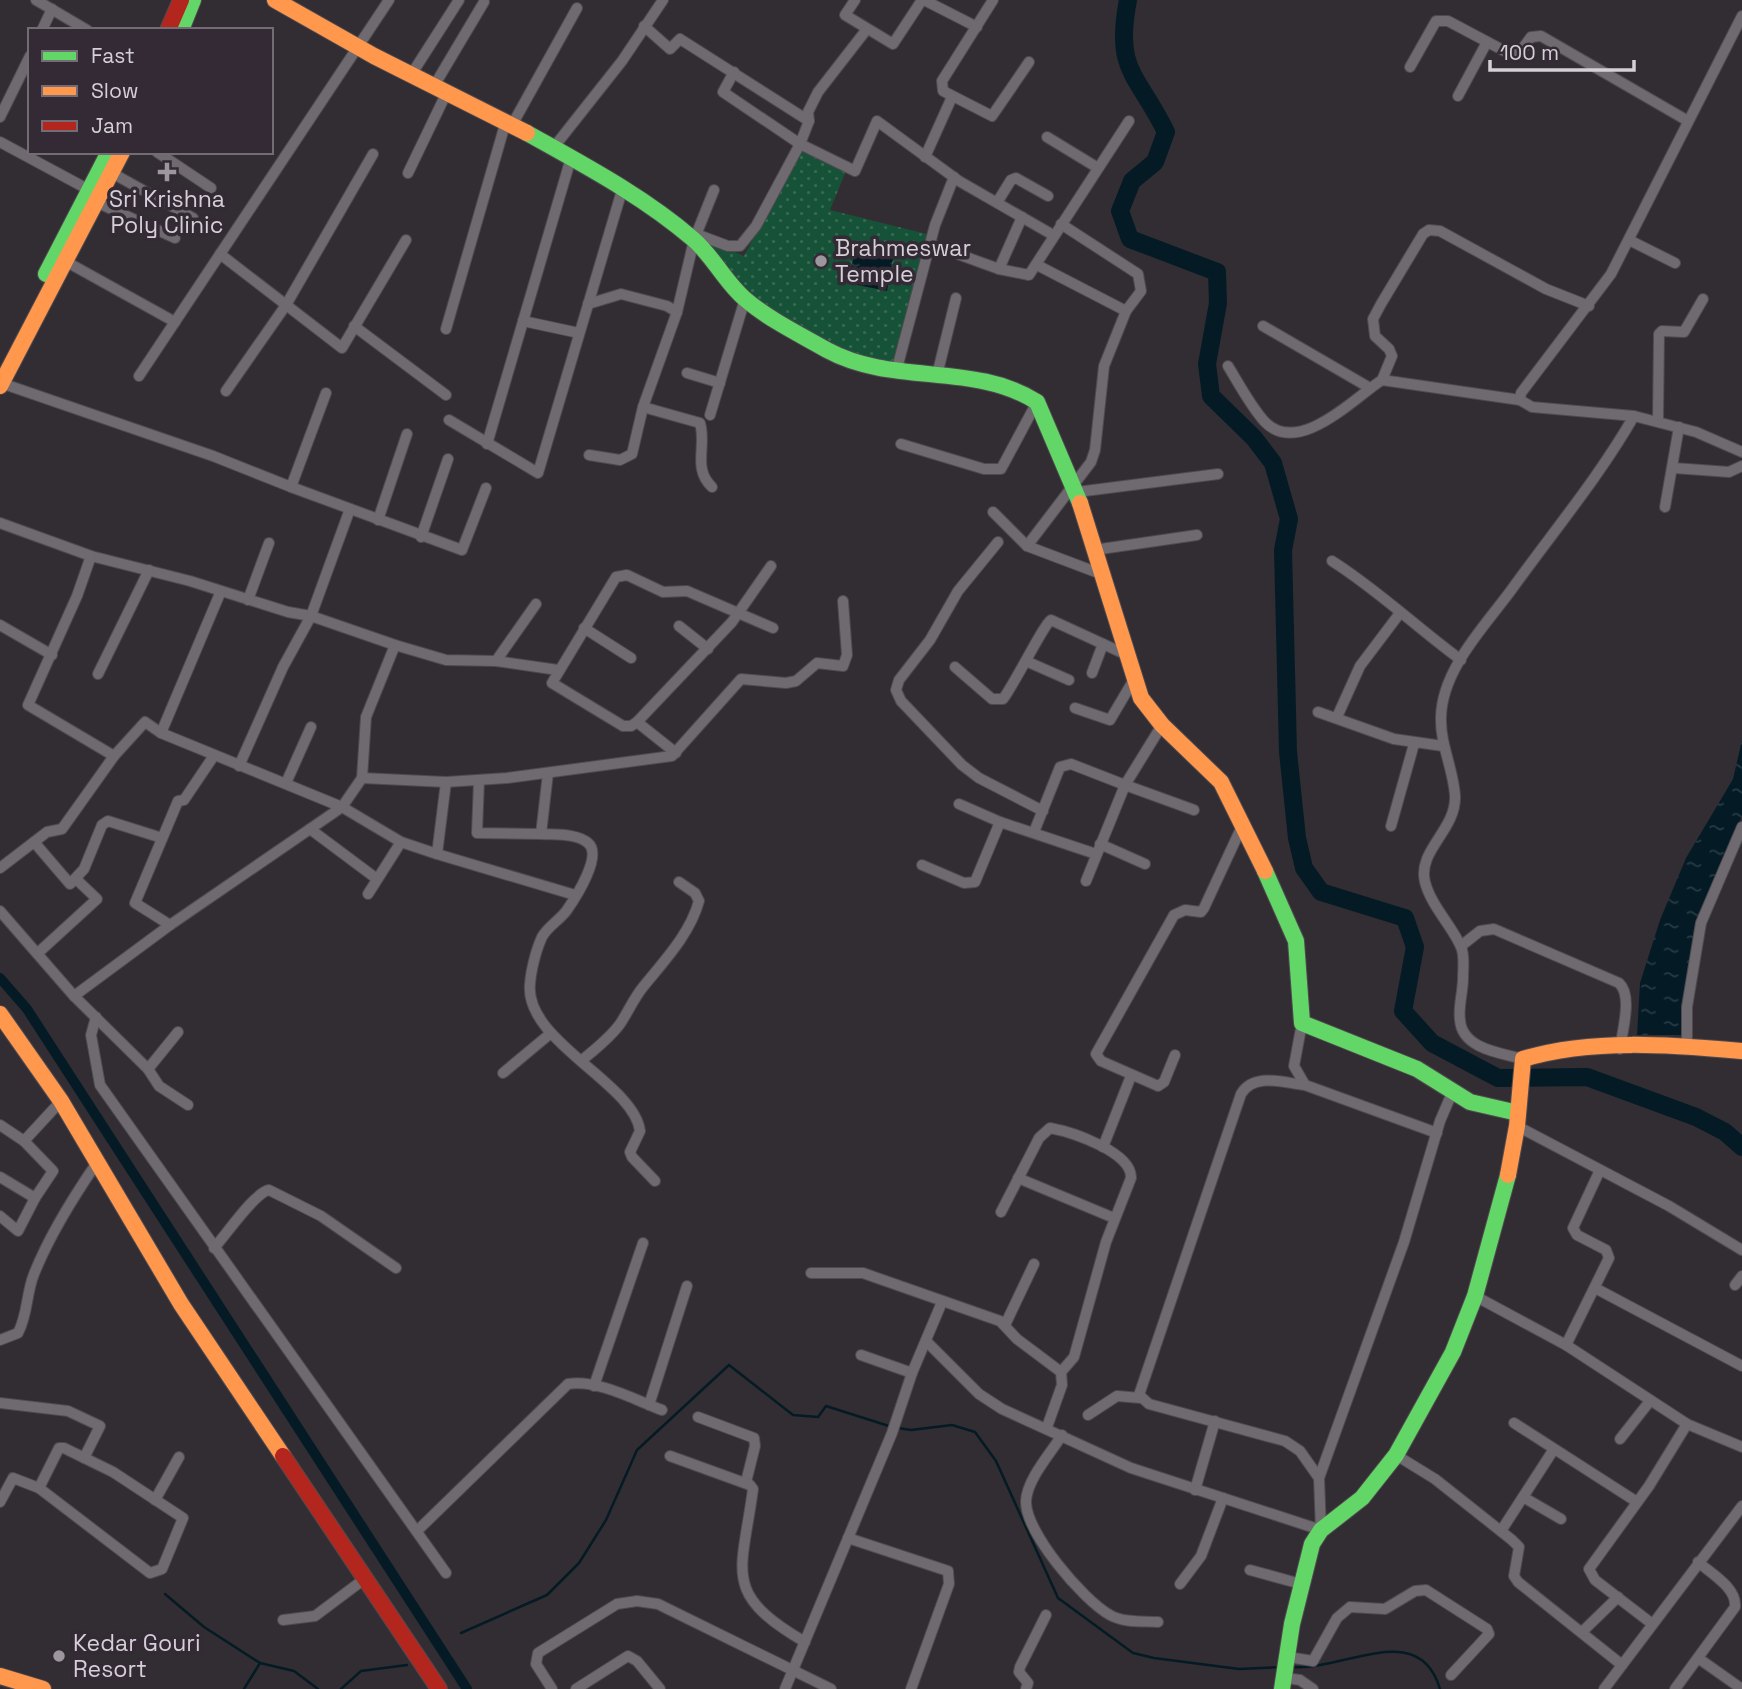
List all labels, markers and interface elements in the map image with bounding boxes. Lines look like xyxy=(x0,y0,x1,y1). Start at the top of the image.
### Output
legend xyxy=(28,28,273,154)
scale bar xyxy=(1490,28,1634,72)
text: 100 m xyxy=(1500,39,1559,66)
text: Fast xyxy=(91,42,135,69)
text: Slow xyxy=(91,77,139,104)
text: Jam xyxy=(91,112,133,139)
marker: Sri Krishna Poly Clinic xyxy=(157,162,177,182)
place label: Sri Krishna Poly Clinic xyxy=(109,184,225,240)
place label: Brahmeswar Temple xyxy=(835,233,971,289)
marker: Brahmeswar Temple xyxy=(813,253,829,269)
place label: Kedar Gouri Resort xyxy=(73,1628,201,1684)
marker: Kedar Gouri Resort xyxy=(51,1648,67,1664)

